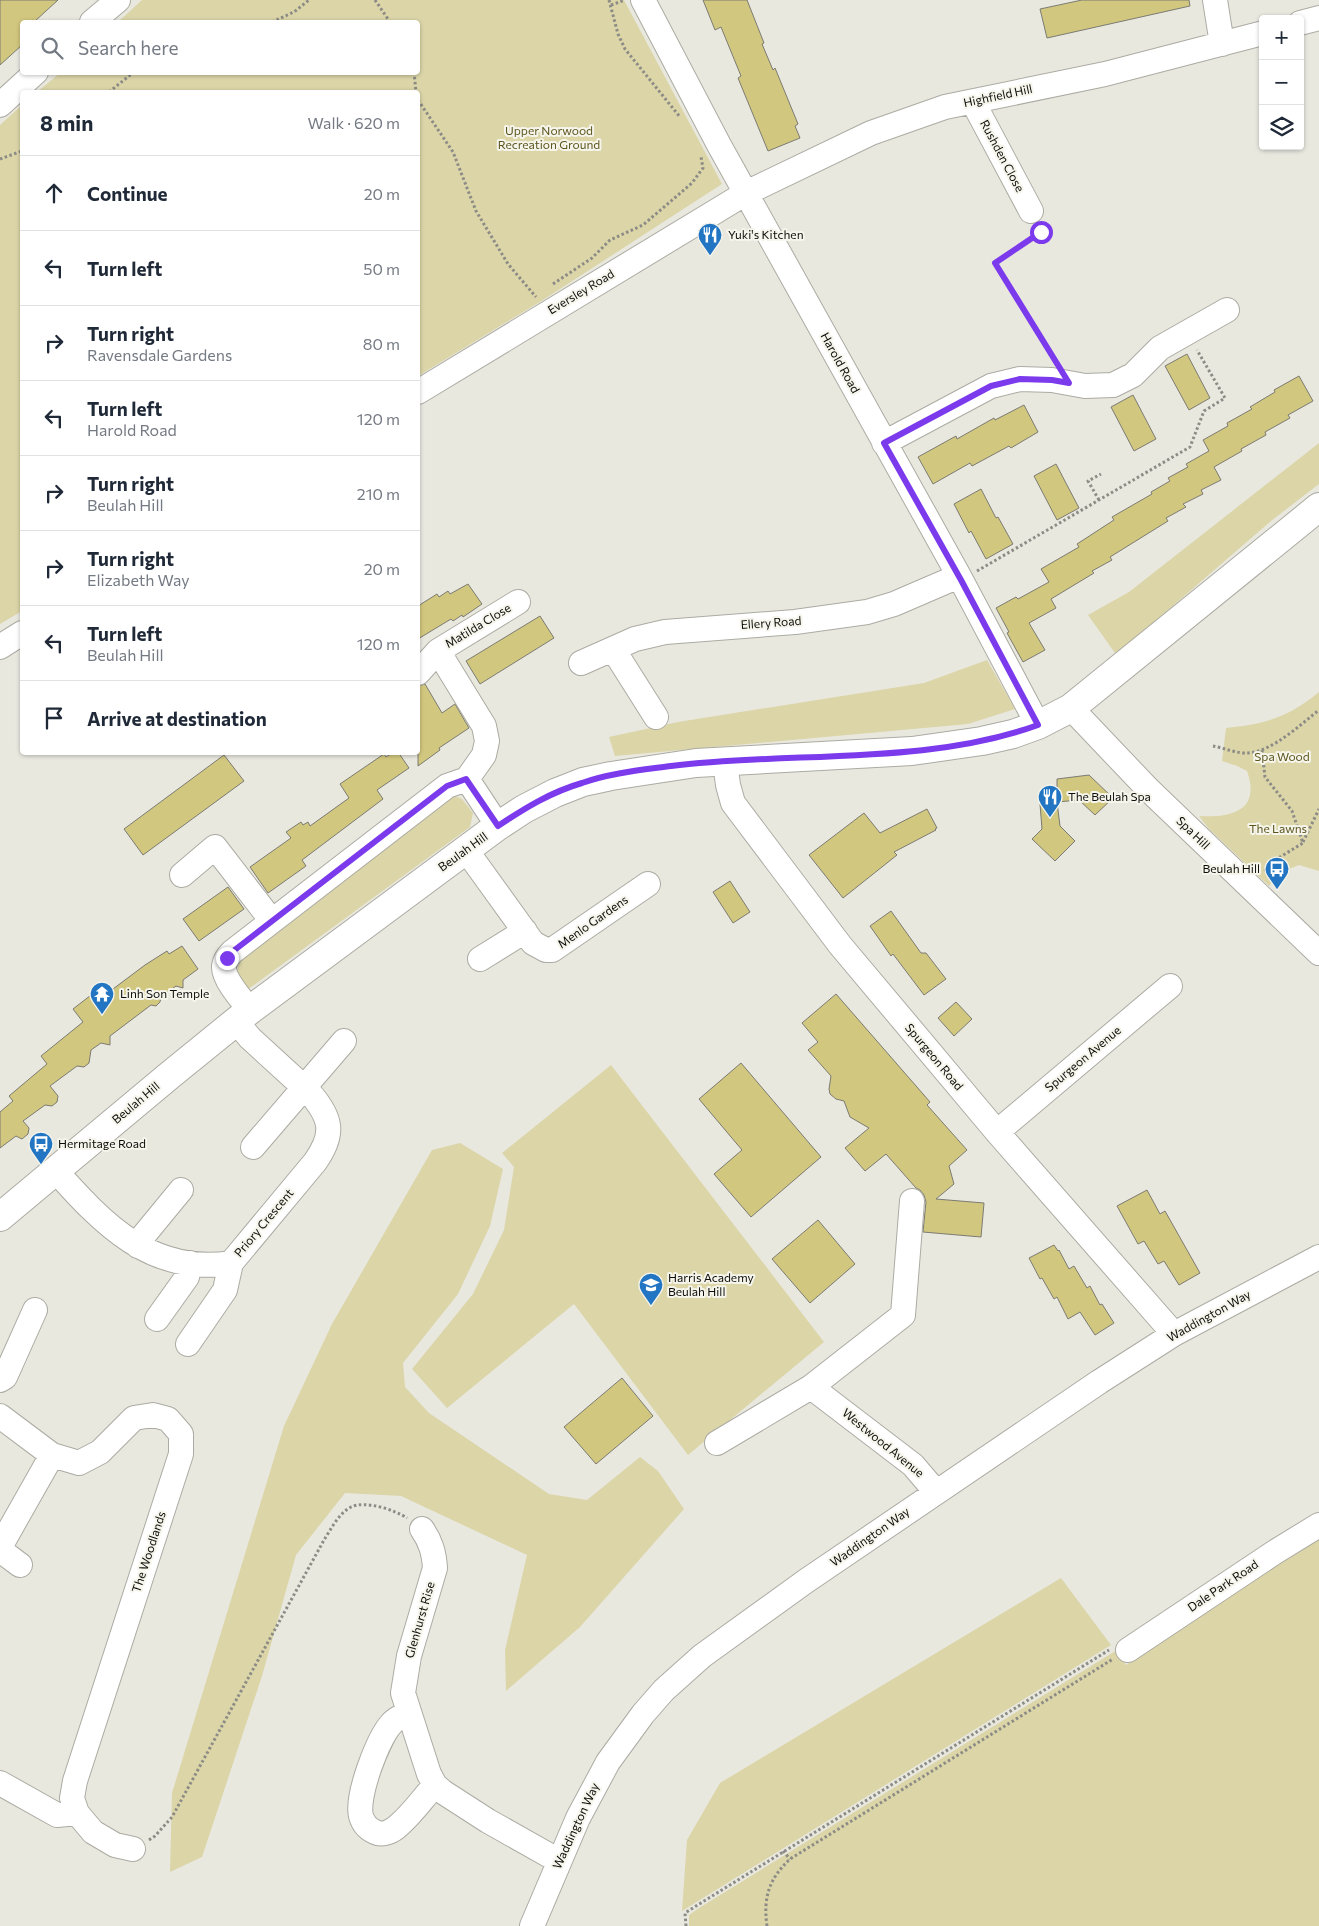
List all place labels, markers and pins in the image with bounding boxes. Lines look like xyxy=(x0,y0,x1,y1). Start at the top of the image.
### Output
restaurant icon: Yuki's Kitchen xyxy=(697,222,723,256)
place label: Yuki's Kitchen xyxy=(728,227,804,241)
restaurant icon: The Beulah Spa xyxy=(1037,784,1063,818)
place label: The Beulah Spa xyxy=(1068,789,1151,803)
bus stop icon: Beulah Hill xyxy=(1264,856,1290,890)
place label: Beulah Hill xyxy=(1203,861,1260,875)
temple icon: Linh Son Temple xyxy=(89,981,115,1015)
place label: Linh Son Temple xyxy=(120,986,209,1000)
bus stop icon: Hermitage Road xyxy=(28,1131,54,1165)
place label: Hermitage Road xyxy=(58,1136,146,1150)
place label: Harris Academy Beulah Hill xyxy=(668,1270,754,1298)
school or university icon: Harris Academy Beulah Hill xyxy=(638,1272,664,1306)

